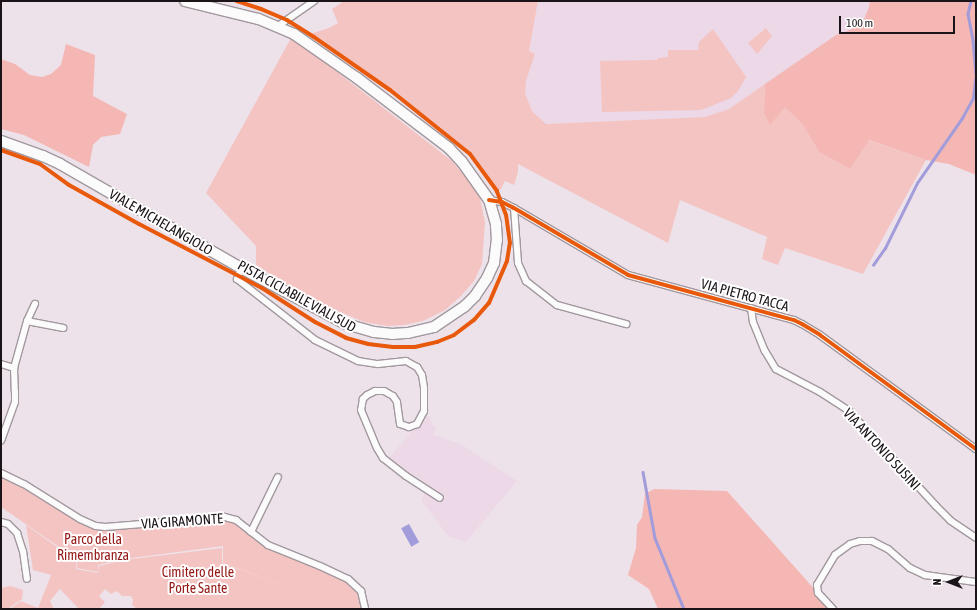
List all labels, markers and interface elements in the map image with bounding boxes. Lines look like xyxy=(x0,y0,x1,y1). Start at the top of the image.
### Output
scale bar xyxy=(841,8,957,34)
text: 100 m xyxy=(846,16,873,30)
street label: VIALE MICHELANGIOLO xyxy=(106,185,216,259)
street label: PISTA CICLABILE VIALI SUD xyxy=(235,256,359,336)
street label: VIA PIETRO TACCA xyxy=(699,275,791,315)
street label: VIA ANTONIO SUSINI xyxy=(840,405,924,493)
street label: VIA GIRAMONTE xyxy=(141,510,223,532)
park label: Parco della Rimembranza xyxy=(57,531,129,564)
north arrow xyxy=(929,562,969,602)
park label: Cimitero delle Porte Sante xyxy=(162,564,234,596)
text: N xyxy=(931,579,943,585)

